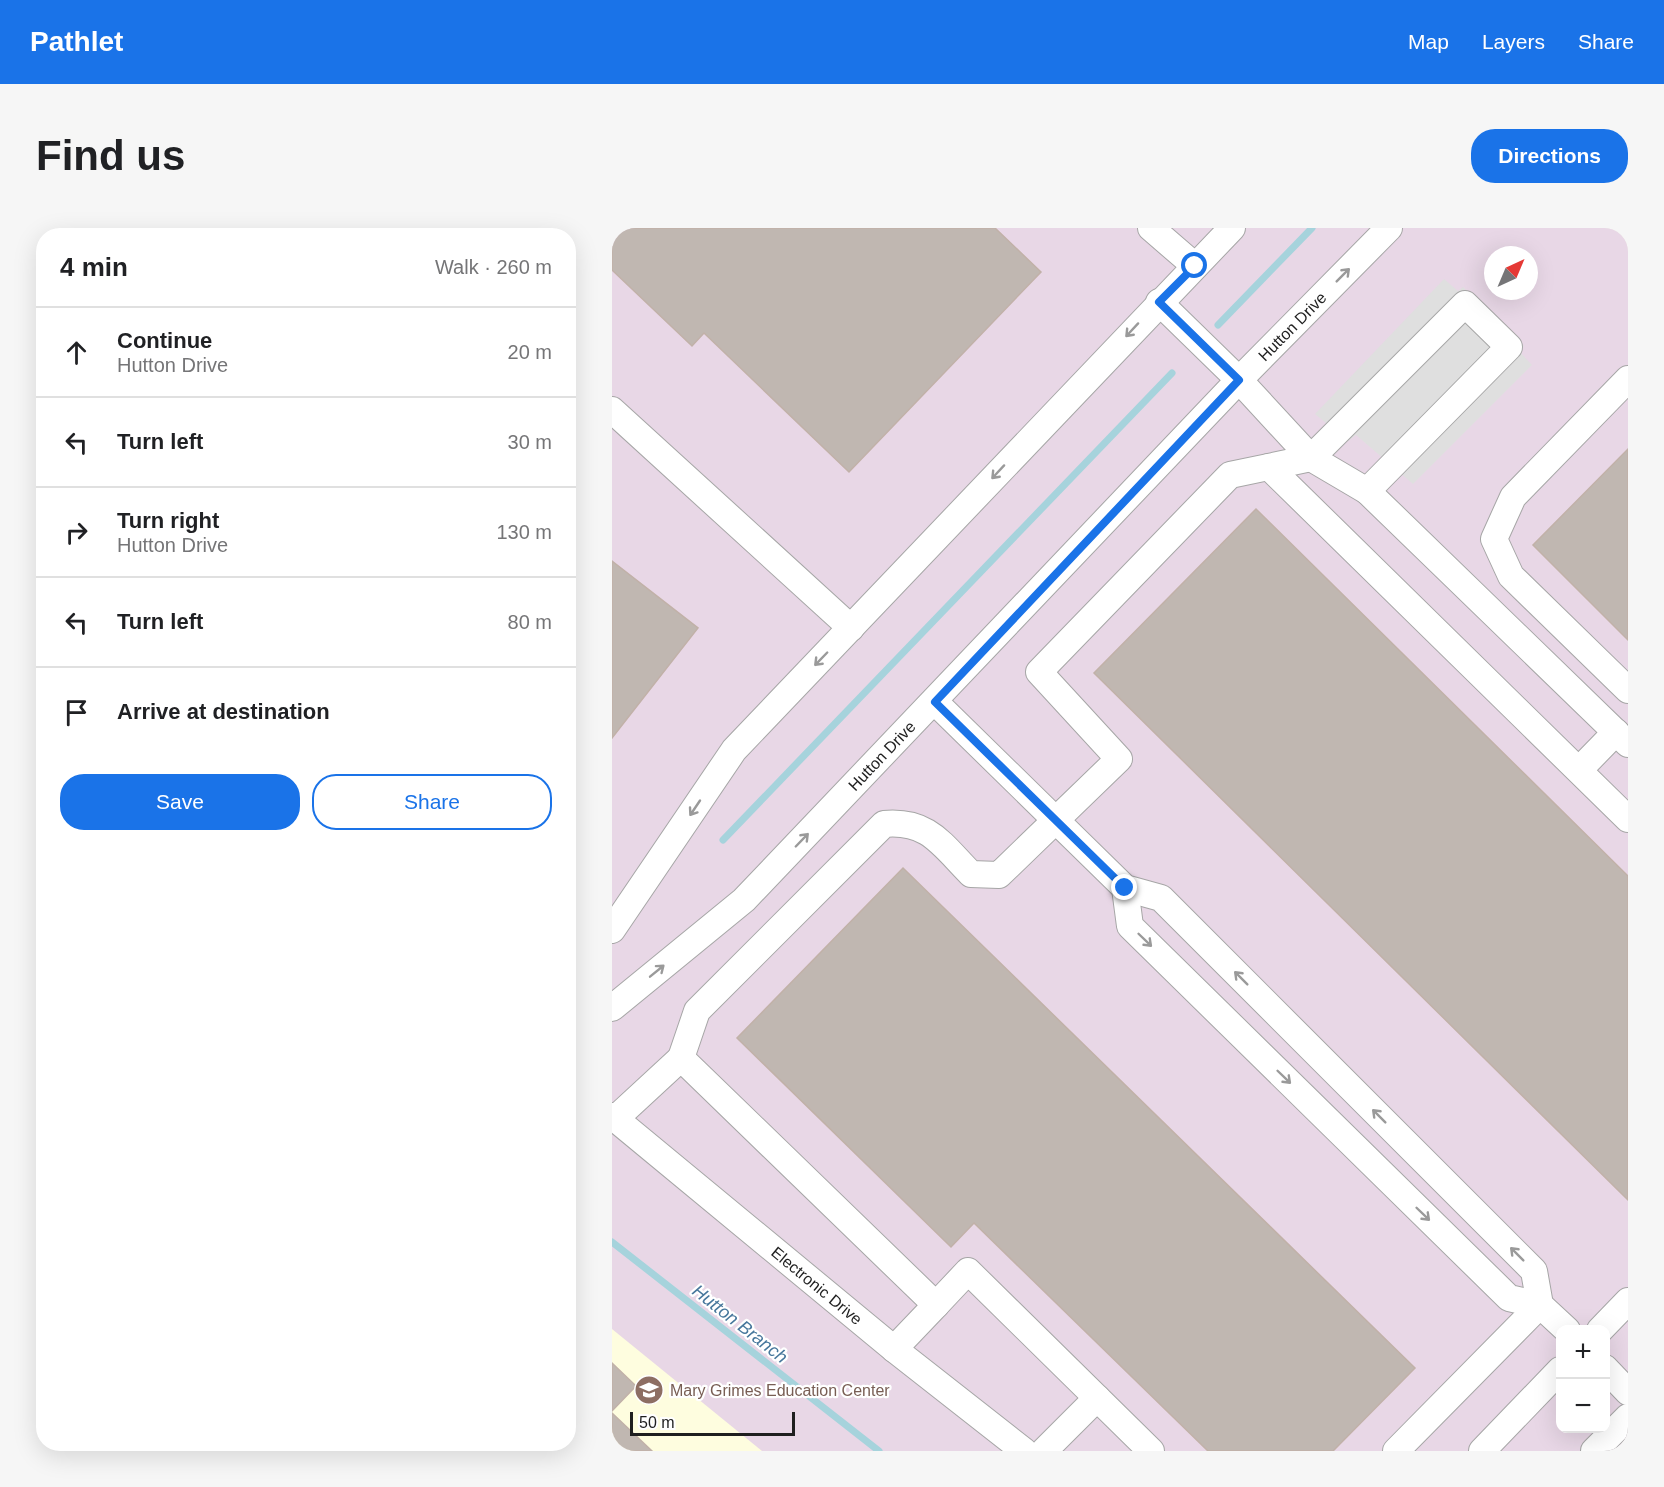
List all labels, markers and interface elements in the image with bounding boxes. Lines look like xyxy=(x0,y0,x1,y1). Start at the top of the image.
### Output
text: Pathlet xyxy=(30,26,123,57)
text: Map xyxy=(1408,30,1449,53)
text: Layers xyxy=(1482,30,1545,53)
text: Share xyxy=(1578,30,1634,53)
button: Directions xyxy=(1471,129,1628,183)
text: Find us xyxy=(36,132,185,179)
north arrow xyxy=(1484,246,1538,300)
text: 4 min xyxy=(60,252,128,282)
route start xyxy=(1181,252,1207,278)
text: Walk · 260 m xyxy=(435,256,552,278)
one-way arrow xyxy=(1336,267,1350,282)
street label: Hutton Drive xyxy=(1255,289,1330,364)
one-way arrow xyxy=(1125,323,1140,338)
text: Continue xyxy=(117,328,212,353)
icon: ahead xyxy=(60,336,93,369)
text: 20 m xyxy=(508,341,552,363)
text: Hutton Drive xyxy=(117,354,228,376)
icon: left xyxy=(60,426,93,459)
text: Turn left xyxy=(117,429,203,454)
text: 30 m xyxy=(508,431,552,453)
one-way arrow xyxy=(992,464,1006,479)
text: Turn right xyxy=(117,508,219,533)
icon: right xyxy=(60,516,93,549)
text: 130 m xyxy=(496,521,552,543)
text: Hutton Drive xyxy=(117,534,228,556)
icon: left xyxy=(60,606,93,639)
text: Turn left xyxy=(117,609,203,634)
text: 80 m xyxy=(508,611,552,633)
one-way arrow xyxy=(814,652,828,667)
icon: arrive xyxy=(60,696,93,729)
text: Arrive at destination xyxy=(117,699,330,724)
street label: Hutton Drive xyxy=(845,718,919,794)
button: Save xyxy=(60,774,300,830)
button: Share xyxy=(312,774,552,830)
one-way arrow xyxy=(689,799,702,816)
one-way arrow xyxy=(794,833,809,848)
route end xyxy=(1111,874,1137,900)
one-way arrow xyxy=(1137,933,1152,948)
one-way arrow xyxy=(649,964,664,978)
one-way arrow xyxy=(1234,971,1249,985)
one-way arrow xyxy=(1276,1070,1291,1084)
one-way arrow xyxy=(1372,1109,1387,1123)
one-way arrow xyxy=(1416,1206,1431,1221)
street label: Electronic Drive xyxy=(768,1244,865,1328)
one-way arrow xyxy=(1509,1247,1524,1261)
water label: Hutton Branch xyxy=(689,1281,791,1367)
map controls xyxy=(1556,1325,1610,1433)
button: + xyxy=(1556,1325,1610,1379)
school or university icon: Mary Grimes Education Center xyxy=(633,1374,665,1406)
button: − xyxy=(1556,1379,1610,1433)
place label: Mary Grimes Education Center xyxy=(670,1382,890,1399)
scale bar xyxy=(630,1409,795,1436)
text: 50 m xyxy=(639,1414,675,1431)

